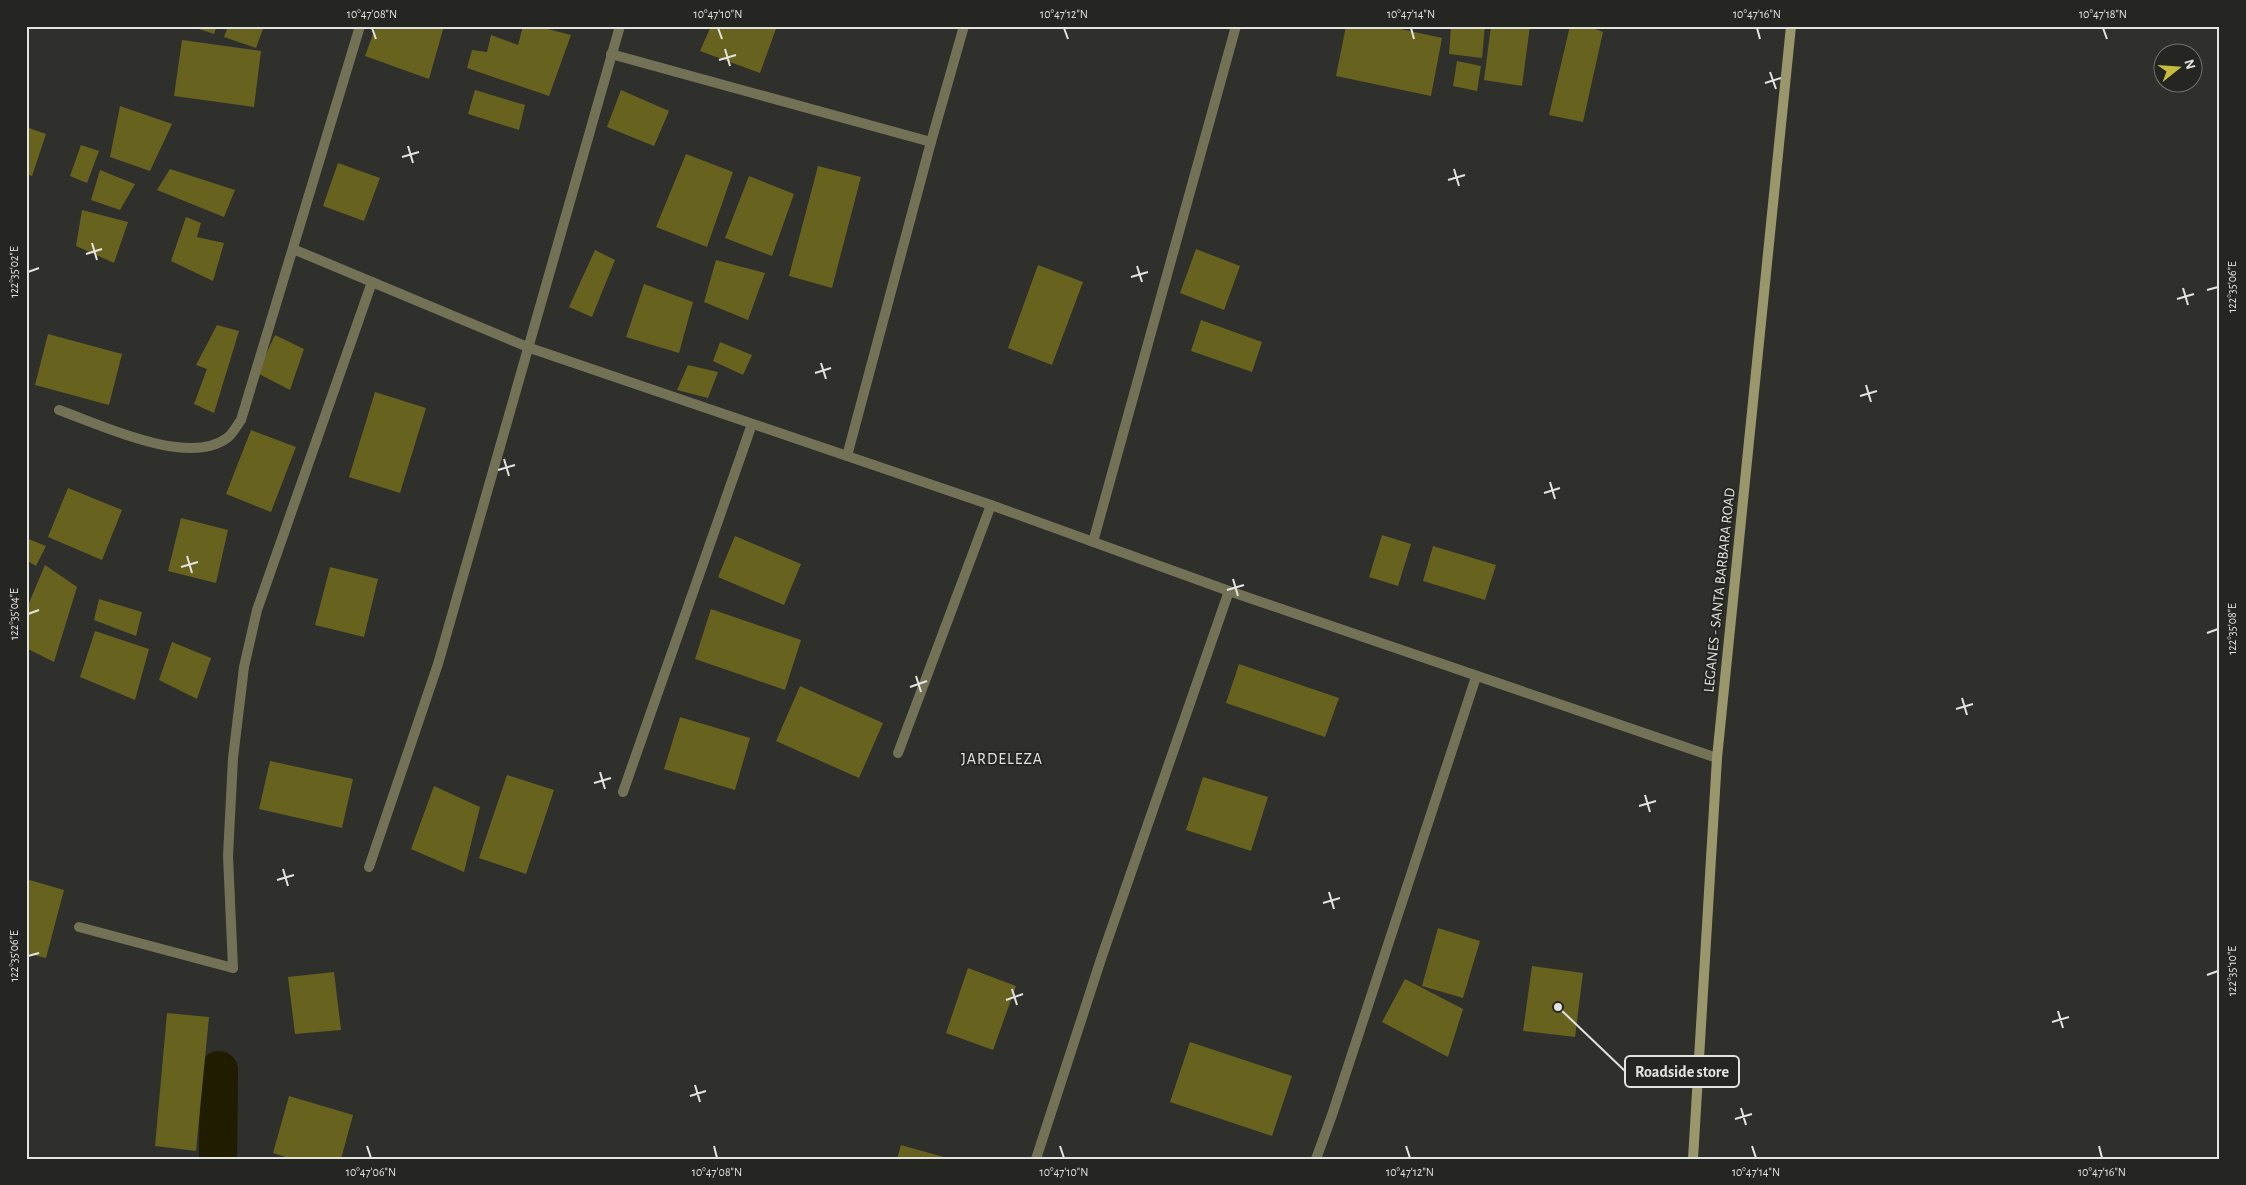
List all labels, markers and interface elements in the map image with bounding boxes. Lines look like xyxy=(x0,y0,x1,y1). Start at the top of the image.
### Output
text: 10°47'08"N xyxy=(347,8,397,20)
text: 10°47'10"N xyxy=(694,8,742,20)
text: 10°47'12"N xyxy=(1040,8,1088,20)
text: 10°47'14"N xyxy=(1387,8,1435,20)
text: 10°47'16"N xyxy=(1733,8,1781,20)
text: 10°47'18"N xyxy=(2079,8,2127,20)
north arrow xyxy=(2154,42,2204,92)
text: N xyxy=(2181,58,2198,71)
text: 122°35'02"E xyxy=(8,246,20,298)
text: 122°35'06"E xyxy=(2226,261,2238,313)
street label: LEGANES - SANTA BARBARA ROAD xyxy=(1701,487,1738,693)
text: 122°35'04"E xyxy=(8,588,20,640)
text: 122°35'08"E xyxy=(2226,603,2238,655)
district label: JARDELEZA xyxy=(961,751,1043,767)
text: 122°35'06"E xyxy=(8,930,20,982)
text: 122°35'10"E xyxy=(2226,946,2238,996)
callout: Roadside store xyxy=(1625,1056,1739,1087)
text: Roadside store xyxy=(1635,1064,1729,1080)
text: 10°47'06"N xyxy=(346,1166,396,1178)
text: 10°47'08"N xyxy=(692,1166,742,1178)
text: 10°47'10"N xyxy=(1040,1166,1088,1178)
text: 10°47'12"N xyxy=(1386,1166,1434,1178)
text: 10°47'14"N xyxy=(1732,1166,1780,1178)
text: 10°47'16"N xyxy=(2078,1166,2126,1178)

